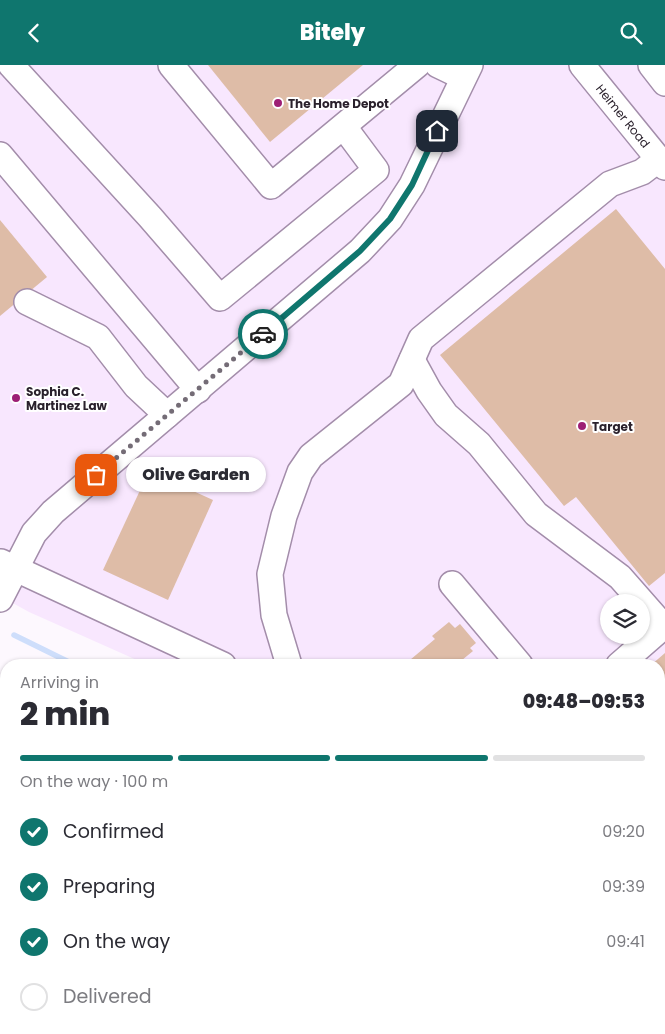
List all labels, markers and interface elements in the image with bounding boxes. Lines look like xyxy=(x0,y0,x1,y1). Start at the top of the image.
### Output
text: Bitely xyxy=(300,17,365,48)
icon: back xyxy=(20,19,48,47)
icon: search xyxy=(617,19,645,47)
street label: Heimer Road xyxy=(592,81,654,151)
place label: The Home Depot xyxy=(288,95,389,112)
marker: The Home Depot xyxy=(272,97,284,109)
pin xyxy=(416,110,458,152)
icon: home xyxy=(423,117,451,145)
courier xyxy=(238,309,288,359)
icon: car xyxy=(249,320,277,348)
place label: Sophia C. Martinez Law xyxy=(26,383,108,414)
marker: Sophia C. Martinez Law xyxy=(10,392,22,404)
place label: Target xyxy=(592,418,633,435)
marker: Target xyxy=(576,420,588,432)
pin xyxy=(75,454,117,496)
callout: Olive Garden xyxy=(126,457,266,493)
icon: bag xyxy=(82,461,110,489)
text: Olive Garden xyxy=(142,463,250,486)
map controls xyxy=(600,594,650,644)
button: layers xyxy=(600,594,650,644)
text: Arriving in xyxy=(20,671,99,694)
text: 09:48–09:53 xyxy=(523,688,645,715)
text: 2 min xyxy=(20,691,110,736)
text: On the way · 100 m xyxy=(20,770,168,793)
icon: check xyxy=(20,818,48,846)
text: Confirmed xyxy=(63,818,164,845)
text: 09:20 xyxy=(602,820,645,843)
icon: check xyxy=(20,873,48,901)
text: Preparing xyxy=(63,873,155,900)
text: 09:39 xyxy=(602,875,645,898)
icon: check xyxy=(20,928,48,956)
text: On the way xyxy=(63,928,170,955)
text: 09:41 xyxy=(606,930,645,953)
text: Delivered xyxy=(63,983,152,1010)

